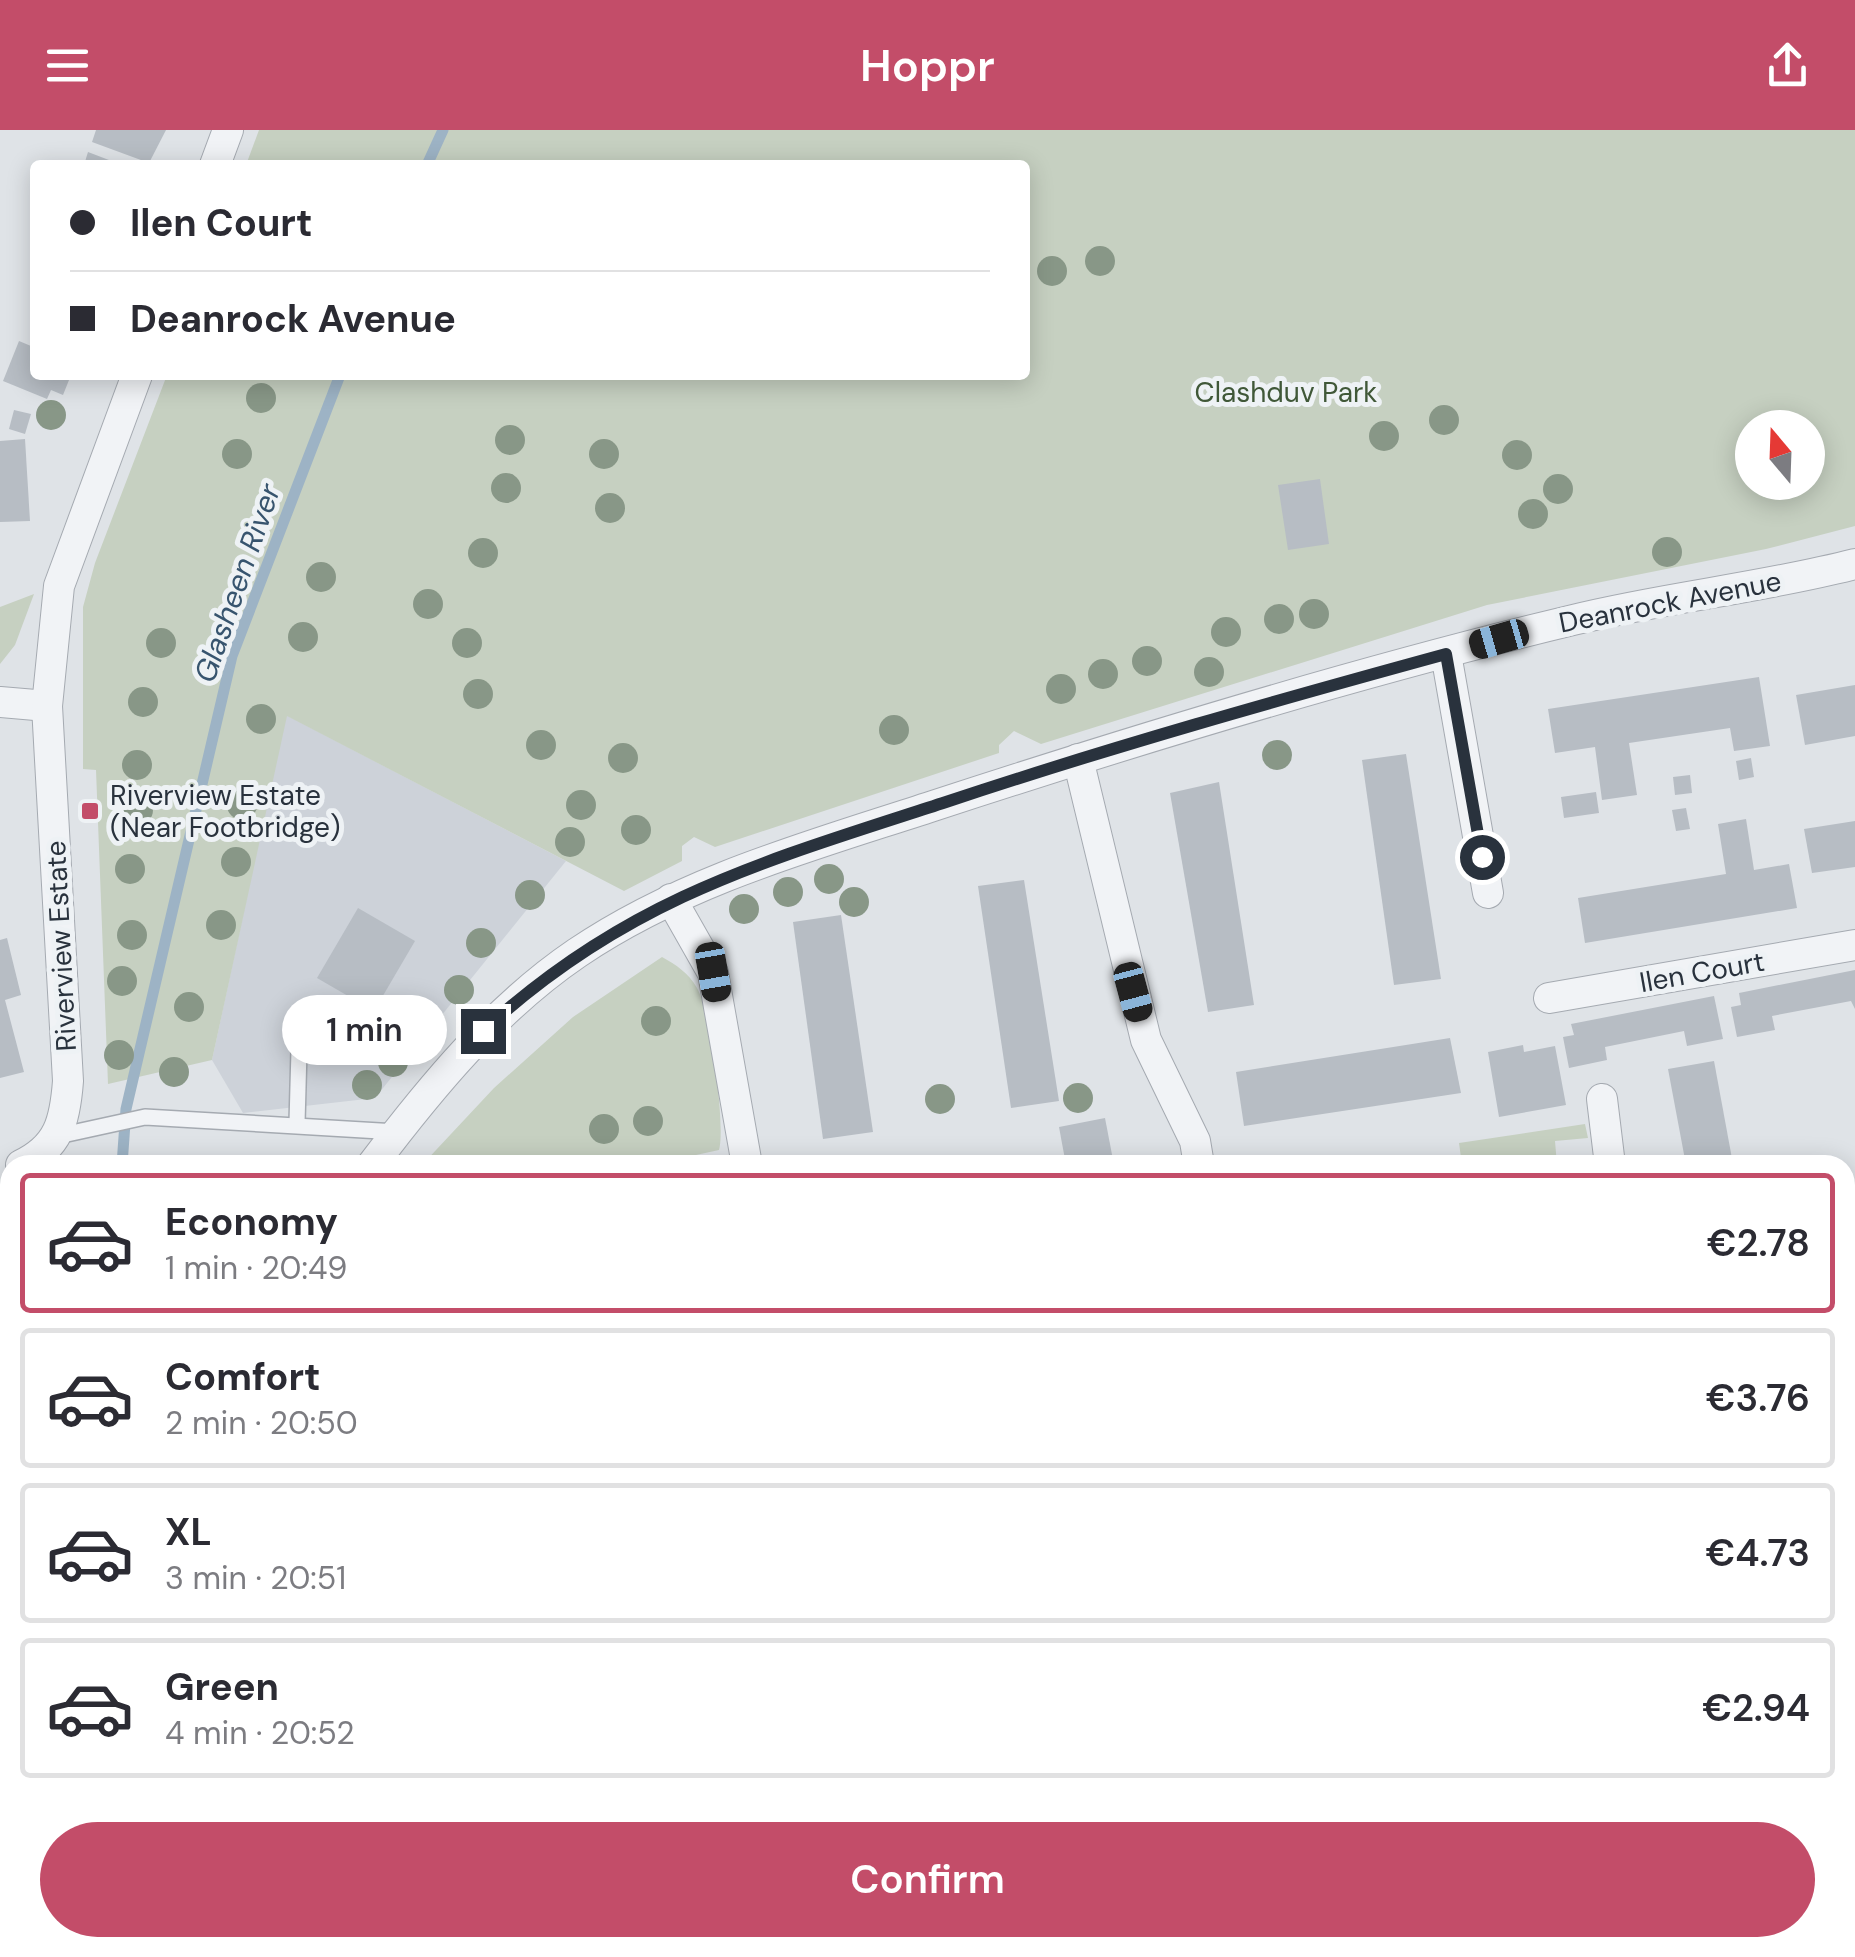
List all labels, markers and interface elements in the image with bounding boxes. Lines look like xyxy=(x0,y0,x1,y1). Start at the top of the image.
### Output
text: Hoppr xyxy=(860,36,995,95)
icon: menu xyxy=(40,38,95,93)
icon: share xyxy=(1760,38,1815,93)
text: Ilen Court xyxy=(130,198,312,248)
text: Deanrock Avenue xyxy=(130,294,456,344)
park label: Clashduv Park xyxy=(1195,374,1377,411)
north arrow xyxy=(1735,410,1825,500)
map controls xyxy=(1735,410,1825,500)
water label: Glasheen River xyxy=(185,478,289,687)
street label: Deanrock Avenue xyxy=(1556,562,1784,642)
car xyxy=(1466,616,1532,662)
place label: Riverview Estate (Near Footbridge) xyxy=(110,777,340,846)
marker: Riverview Estate (Near Footbridge) xyxy=(79,800,101,822)
route start xyxy=(1460,835,1505,880)
street label: Riverview Estate xyxy=(37,840,85,1052)
car xyxy=(693,940,733,1004)
street label: Ilen Court xyxy=(1637,943,1767,1001)
car xyxy=(1111,959,1155,1025)
callout: 1 min xyxy=(283,996,448,1066)
text: 1 min xyxy=(326,1009,403,1051)
route end xyxy=(461,1009,506,1054)
text: Economy xyxy=(165,1197,338,1247)
icon: car xyxy=(45,1198,135,1288)
text: €2.78 xyxy=(1707,1218,1810,1268)
text: 1 min · 20:49 xyxy=(165,1247,347,1289)
text: Comfort xyxy=(165,1352,321,1402)
icon: car xyxy=(45,1353,135,1443)
text: €3.76 xyxy=(1706,1373,1810,1423)
text: 2 min · 20:50 xyxy=(165,1402,358,1444)
text: XL xyxy=(165,1507,212,1557)
icon: car xyxy=(45,1508,135,1598)
text: €4.73 xyxy=(1706,1528,1810,1578)
text: 3 min · 20:51 xyxy=(165,1557,346,1599)
text: Green xyxy=(165,1662,279,1712)
icon: car xyxy=(45,1663,135,1753)
text: €2.94 xyxy=(1702,1683,1810,1733)
text: 4 min · 20:52 xyxy=(165,1712,355,1754)
button: Confirm xyxy=(40,1822,1815,1937)

